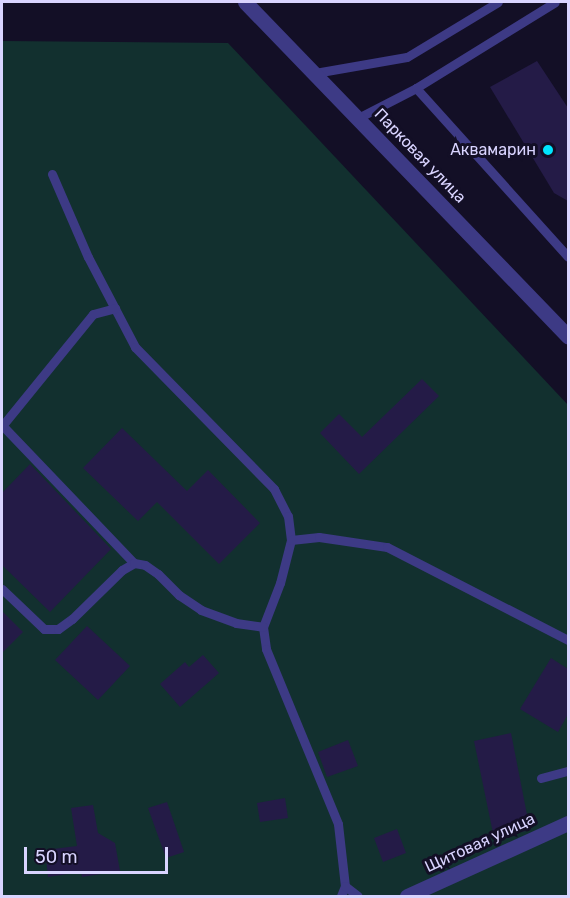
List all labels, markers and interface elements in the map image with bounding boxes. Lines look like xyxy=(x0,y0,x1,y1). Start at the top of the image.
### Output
street label: Парковая улица xyxy=(370,105,470,207)
place label: Аквамарин xyxy=(450,140,536,160)
marker: Аквамарин xyxy=(541,143,555,157)
street label: Щитовая улица xyxy=(422,809,538,877)
scale bar xyxy=(27,835,171,873)
text: 50 m xyxy=(35,846,78,868)

